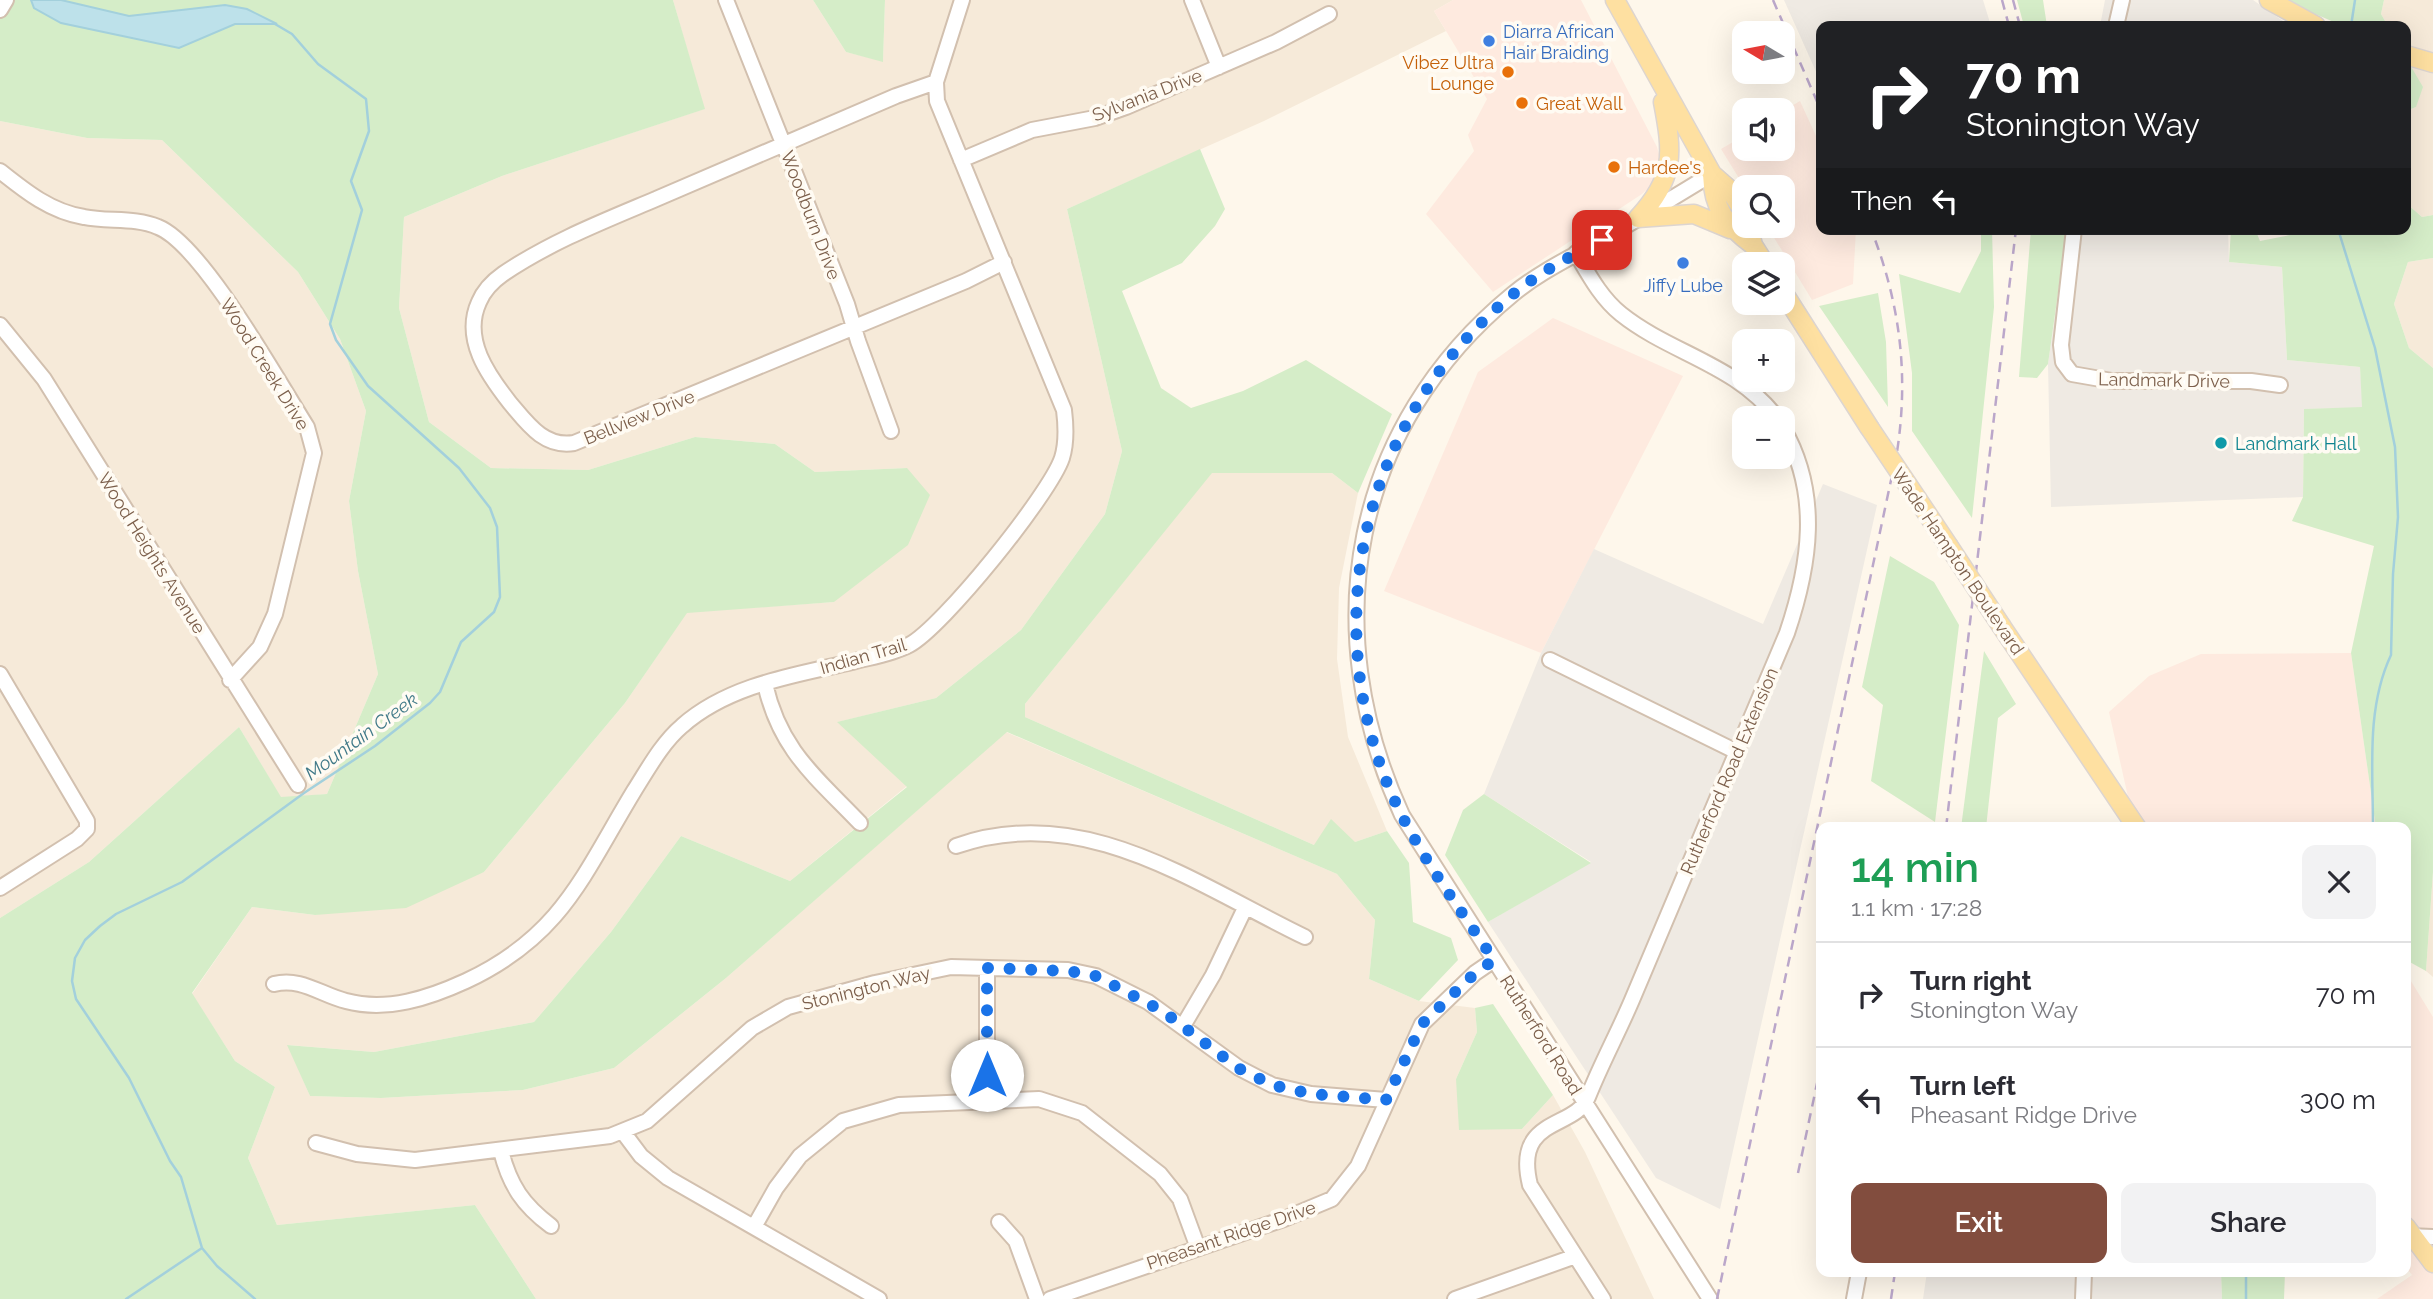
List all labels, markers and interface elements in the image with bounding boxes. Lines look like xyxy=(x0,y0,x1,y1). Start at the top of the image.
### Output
place label: Diarra African Hair Braiding xyxy=(1503,21,1614,63)
north arrow xyxy=(1732,21,1796,84)
map controls xyxy=(1732,21,1795,469)
marker: Diarra African Hair Braiding xyxy=(1481,33,1497,49)
text: 70 m xyxy=(1966,47,2081,104)
icon: right xyxy=(1851,49,1942,140)
place label: Vibez Ultra Lounge xyxy=(1402,52,1494,94)
street label: Sylvania Drive xyxy=(1089,64,1205,126)
marker: Vibez Ultra Lounge xyxy=(1500,64,1516,80)
place label: Great Wall xyxy=(1536,93,1623,114)
marker: Great Wall xyxy=(1514,95,1530,111)
button: sound xyxy=(1732,98,1795,161)
text: Stonington Way xyxy=(1966,106,2200,143)
street label: Woodburn Drive xyxy=(777,148,845,283)
place label: Hardee's xyxy=(1628,157,1702,178)
marker: Hardee's xyxy=(1606,159,1622,175)
button: search xyxy=(1732,175,1795,238)
icon: left xyxy=(1926,182,1964,220)
text: Then xyxy=(1851,186,1912,216)
pin xyxy=(1572,210,1632,270)
icon: arrive xyxy=(1583,221,1621,259)
button: layers xyxy=(1732,252,1795,315)
marker: Jiffy Lube xyxy=(1675,255,1691,271)
place label: Jiffy Lube xyxy=(1643,275,1723,296)
street label: Wood Creek Drive xyxy=(216,294,314,434)
button: + xyxy=(1732,329,1795,392)
street label: Landmark Drive xyxy=(2098,368,2230,392)
street label: Bellview Drive xyxy=(581,385,698,449)
button: − xyxy=(1732,406,1795,469)
place label: Landmark Hall xyxy=(2235,433,2357,454)
marker: Landmark Hall xyxy=(2213,435,2229,451)
street label: Wade Hampton Boulevard xyxy=(1887,463,2029,659)
street label: Wood Heights Avenue xyxy=(94,469,210,638)
street label: Indian Trail xyxy=(817,634,909,678)
street label: Rutherford Road Extension xyxy=(1676,664,1782,878)
water label: Mountain Creek xyxy=(300,688,422,784)
text: 14 min xyxy=(1851,843,1979,892)
button: close xyxy=(2302,845,2376,919)
text: 1.1 km · 17:28 xyxy=(1851,894,1982,921)
street label: Stonington Way xyxy=(800,962,933,1014)
text: Turn right xyxy=(1910,966,2031,996)
street label: Rutherford Road xyxy=(1496,971,1586,1099)
icon: right xyxy=(1851,976,1889,1014)
text: 70 m xyxy=(2316,980,2376,1010)
text: Stonington Way xyxy=(1910,996,2078,1023)
position arrow xyxy=(950,1038,1024,1112)
text: Turn left xyxy=(1910,1071,2016,1101)
icon: left xyxy=(1851,1081,1889,1119)
text: 300 m xyxy=(2300,1085,2376,1115)
text: Pheasant Ridge Drive xyxy=(1910,1101,2137,1128)
button: Exit xyxy=(1851,1183,2107,1263)
button: Share xyxy=(2121,1183,2376,1263)
street label: Pheasant Ridge Drive xyxy=(1144,1196,1319,1274)

